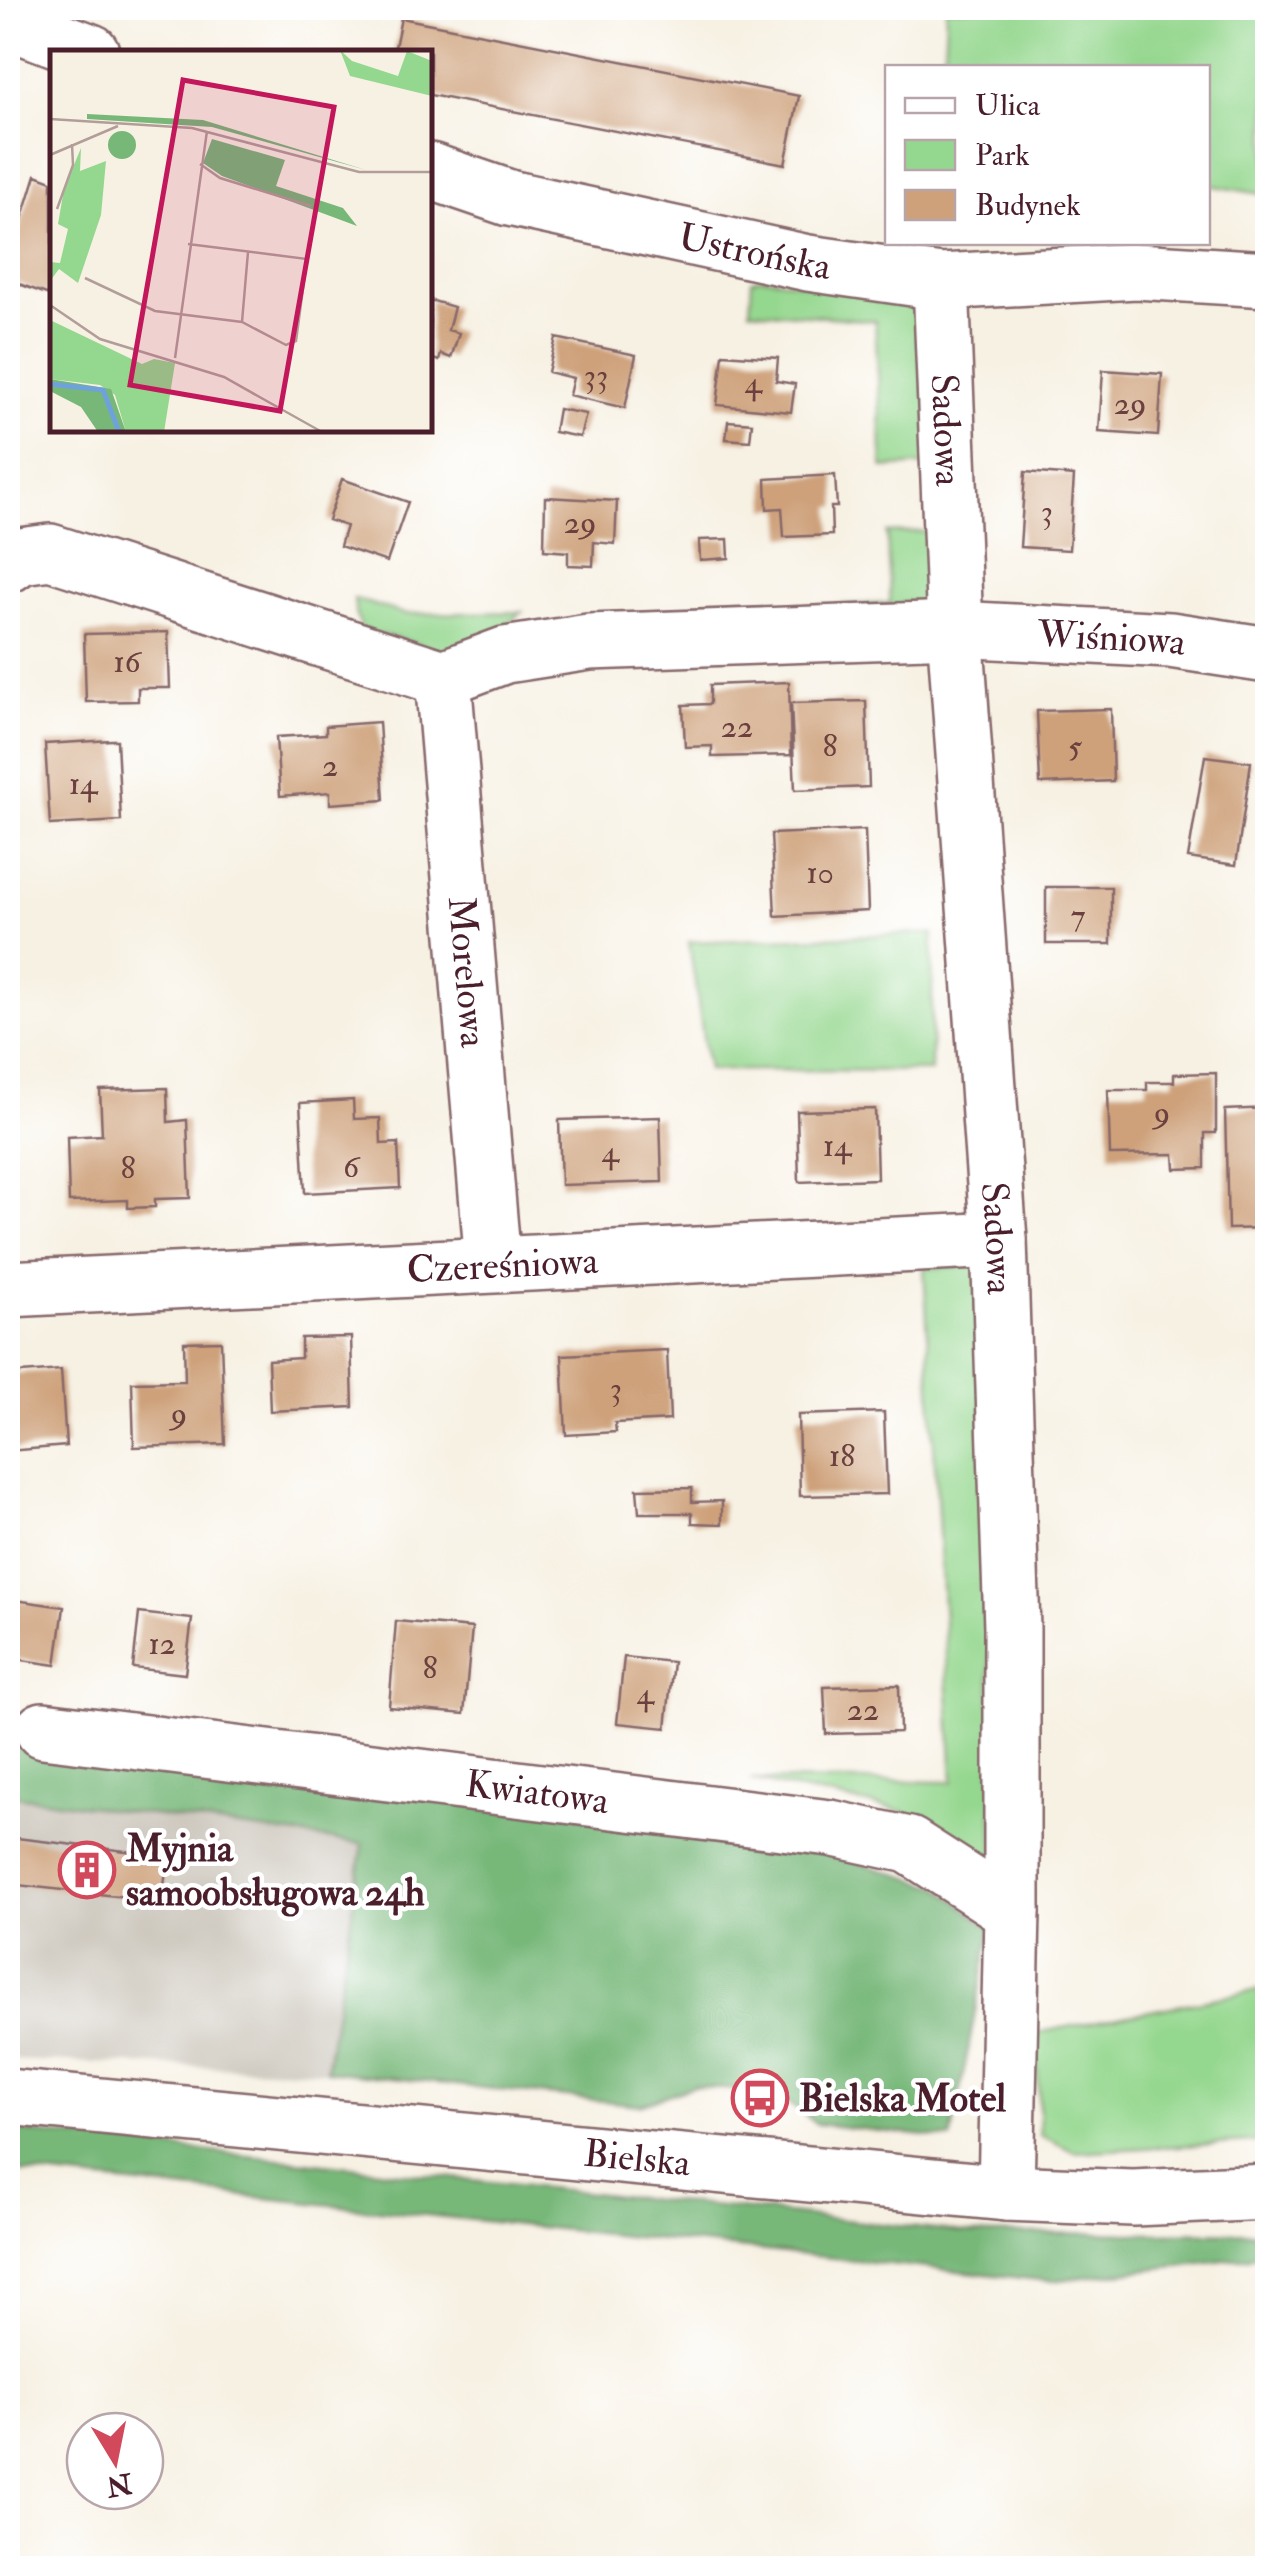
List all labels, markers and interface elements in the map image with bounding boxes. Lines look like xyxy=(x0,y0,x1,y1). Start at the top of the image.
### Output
inset map xyxy=(50,50,432,432)
legend xyxy=(885,65,1210,245)
text: Ulica xyxy=(975,87,1041,124)
text: Park xyxy=(975,137,1030,174)
text: Budynek xyxy=(975,187,1081,224)
street label: Ustrońska xyxy=(674,213,834,291)
house number: 33 xyxy=(584,356,608,396)
house number: 4 xyxy=(744,363,763,403)
street label: Sadowa xyxy=(920,373,972,487)
house number: 29 xyxy=(1114,384,1146,424)
house number: 3 xyxy=(1041,492,1053,532)
house number: 29 xyxy=(564,503,596,543)
street label: Wiśniowa xyxy=(1035,610,1189,667)
house number: 16 xyxy=(113,642,143,682)
house number: 22 xyxy=(721,707,753,747)
house number: 8 xyxy=(822,726,838,766)
house number: 5 xyxy=(1068,727,1082,767)
house number: 2 xyxy=(322,746,338,786)
house number: 14 xyxy=(69,764,99,804)
house number: 10 xyxy=(806,853,834,893)
street label: Morelowa xyxy=(437,895,497,1050)
house number: 7 xyxy=(1071,896,1086,936)
house number: 9 xyxy=(1152,1093,1170,1133)
house number: 14 xyxy=(823,1126,853,1166)
house number: 4 xyxy=(601,1132,620,1172)
house number: 6 xyxy=(343,1147,361,1187)
house number: 8 xyxy=(120,1148,136,1188)
street label: Sadowa xyxy=(970,1180,1024,1296)
street label: Czereśniowa xyxy=(406,1237,600,1294)
house number: 3 xyxy=(610,1369,622,1409)
house number: 9 xyxy=(169,1394,187,1434)
house number: 18 xyxy=(829,1436,855,1476)
house number: 12 xyxy=(148,1624,176,1664)
house number: 8 xyxy=(422,1648,438,1688)
house number: 4 xyxy=(636,1674,655,1714)
house number: 22 xyxy=(847,1690,879,1730)
street label: Kwiatowa xyxy=(463,1760,612,1825)
place label: Myjnia samoobsługowa 24h xyxy=(125,1825,425,1917)
building icon: Myjnia samoobsługowa 24h xyxy=(57,1840,117,1900)
bus stop icon: Bielska Motel xyxy=(730,2068,790,2128)
place label: Bielska Motel xyxy=(799,2075,1006,2123)
street label: Bielska xyxy=(582,2130,693,2188)
north arrow xyxy=(65,2411,165,2511)
text: N xyxy=(103,2465,135,2504)

